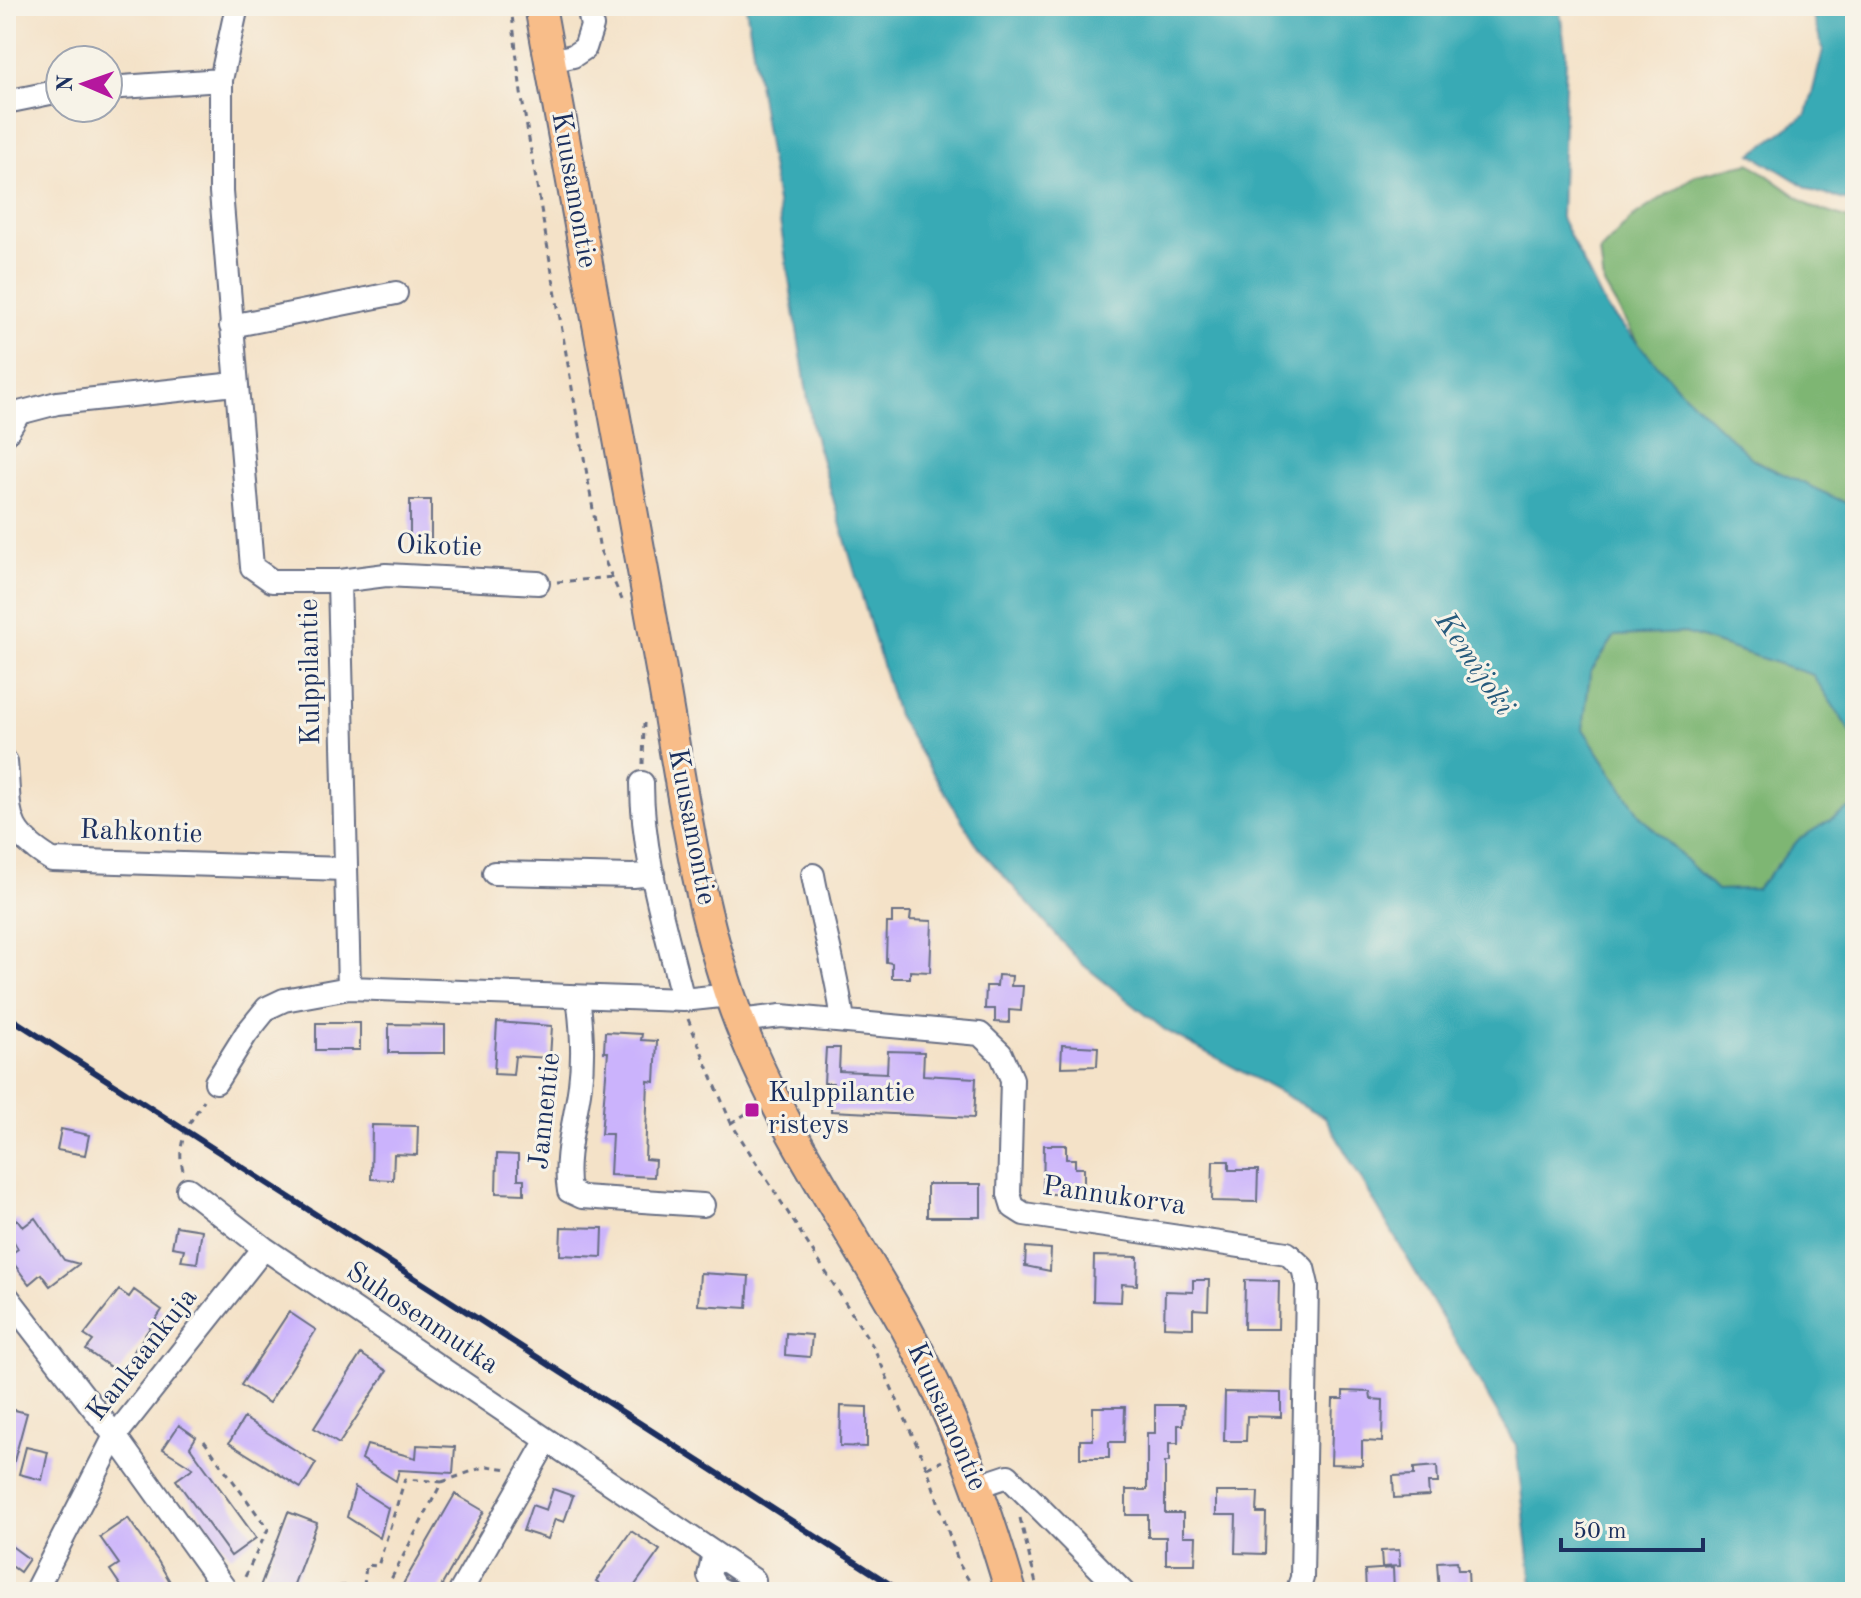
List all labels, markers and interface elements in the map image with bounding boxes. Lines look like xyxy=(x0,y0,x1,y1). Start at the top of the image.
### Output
north arrow xyxy=(44,44,124,124)
text: N xyxy=(55,74,77,92)
street label: Kuusamontie xyxy=(545,109,601,271)
street label: Oikotie xyxy=(396,532,482,562)
street label: Kulppilantie xyxy=(296,598,326,746)
water label: Kemijoki xyxy=(1428,606,1519,721)
street label: Kuusamontie xyxy=(662,747,720,907)
street label: Rahkontie xyxy=(79,817,203,849)
street label: Jannentie xyxy=(526,1051,566,1171)
place label: Kulppilantie risteys xyxy=(768,1080,915,1140)
marker: Kulppilantie risteys xyxy=(743,1101,761,1119)
street label: Pannukorva xyxy=(1040,1173,1188,1221)
street label: Suhosenmutka xyxy=(341,1258,503,1380)
street label: Kankaankuja xyxy=(83,1283,203,1427)
street label: Kuusamontie xyxy=(901,1339,991,1495)
scale bar xyxy=(1561,1502,1703,1552)
text: 50 m xyxy=(1573,1520,1627,1544)

